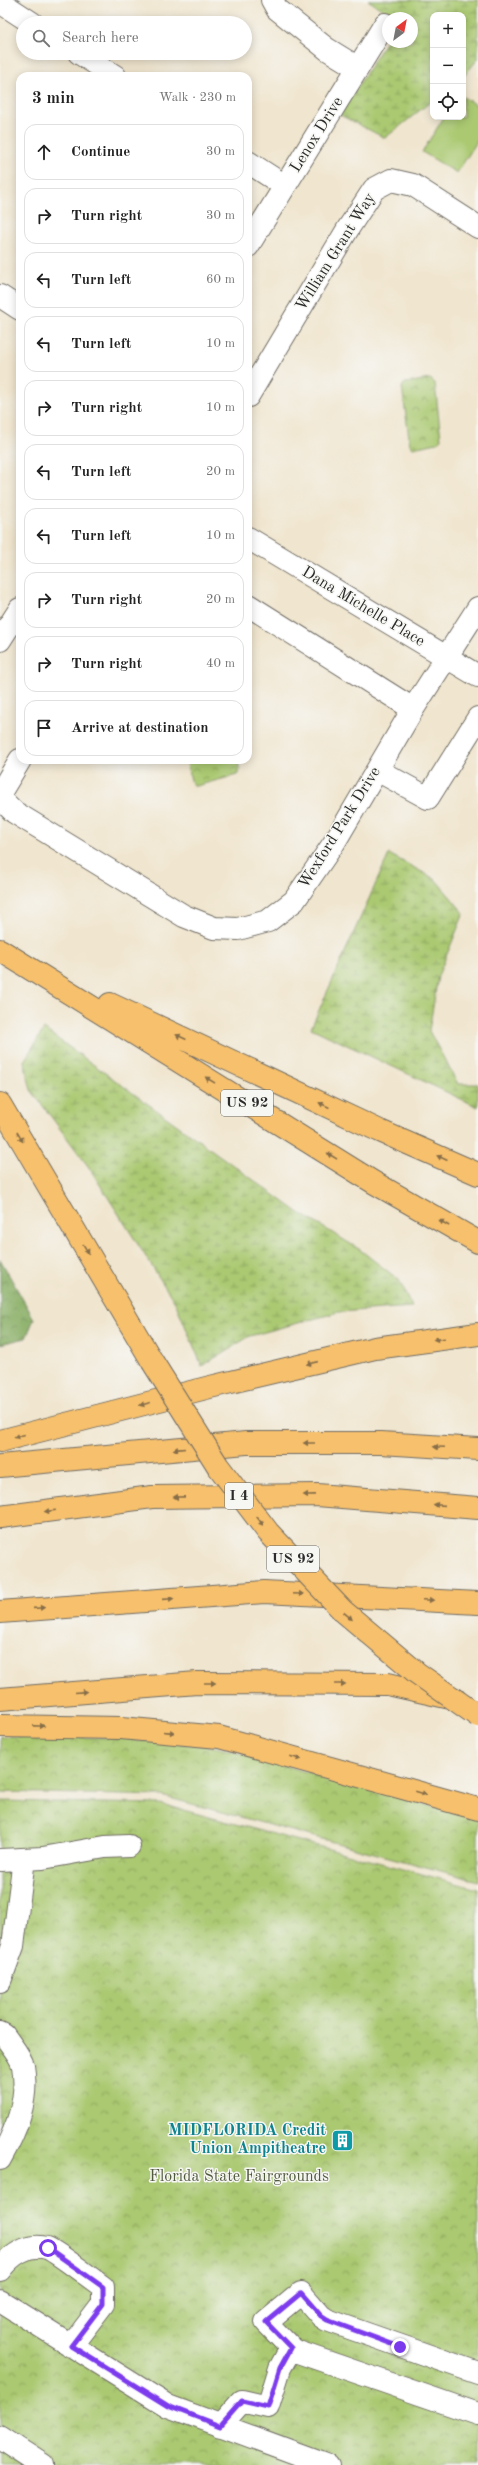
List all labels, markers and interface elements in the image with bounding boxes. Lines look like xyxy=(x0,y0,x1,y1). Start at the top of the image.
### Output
north arrow xyxy=(382,12,418,48)
map controls xyxy=(430,12,466,120)
button: + xyxy=(430,12,466,48)
search box xyxy=(16,16,252,60)
icon: search xyxy=(30,27,52,49)
text: Search here xyxy=(62,31,139,46)
button: − xyxy=(430,48,466,84)
button: locate xyxy=(430,84,466,120)
text: 3 min xyxy=(32,90,75,107)
text: Walk · 230 m xyxy=(159,91,236,104)
street label: Lenox Drive xyxy=(288,94,346,176)
icon: ahead xyxy=(33,141,55,163)
text: Continue xyxy=(71,145,130,160)
text: 30 m xyxy=(206,145,235,158)
street label: William Grant Way xyxy=(293,190,379,314)
icon: right xyxy=(33,205,55,227)
text: Turn right xyxy=(71,209,142,224)
text: 30 m xyxy=(206,209,235,222)
icon: left xyxy=(33,269,55,291)
text: Turn left xyxy=(71,273,131,288)
text: 60 m xyxy=(206,273,235,286)
icon: left xyxy=(33,333,55,355)
text: Turn left xyxy=(71,337,131,352)
text: 10 m xyxy=(206,337,235,350)
icon: right xyxy=(33,397,55,419)
text: Turn right xyxy=(71,401,142,416)
text: 10 m xyxy=(206,401,235,414)
icon: left xyxy=(33,461,55,483)
text: Turn left xyxy=(71,465,131,480)
text: 20 m xyxy=(206,465,235,478)
icon: left xyxy=(33,525,55,547)
text: Turn left xyxy=(71,529,131,544)
text: 10 m xyxy=(206,529,235,542)
street label: Dana Michelle Place xyxy=(299,564,427,650)
icon: right xyxy=(33,589,55,611)
text: Turn right xyxy=(71,593,142,608)
text: 20 m xyxy=(206,593,235,606)
icon: right xyxy=(33,653,55,675)
text: Turn right xyxy=(71,657,142,672)
text: 40 m xyxy=(206,657,235,670)
icon: arrive xyxy=(33,717,55,739)
text: Arrive at destination xyxy=(71,721,209,736)
street label: Wexford Park Drive xyxy=(296,765,384,891)
one-way arrow xyxy=(175,1034,186,1040)
one-way arrow xyxy=(204,1077,216,1084)
road number: US 92 xyxy=(221,1090,273,1116)
one-way arrow xyxy=(318,1102,329,1108)
one-way arrow xyxy=(17,1131,24,1143)
one-way arrow xyxy=(326,1153,338,1160)
one-way arrow xyxy=(437,1155,448,1161)
one-way arrow xyxy=(438,1219,450,1226)
one-way arrow xyxy=(83,1243,90,1255)
one-way arrow xyxy=(433,1336,445,1342)
one-way arrow xyxy=(305,1360,318,1366)
one-way arrow xyxy=(138,1401,150,1407)
one-way arrow xyxy=(13,1434,25,1440)
one-way arrow xyxy=(302,1440,315,1446)
one-way arrow xyxy=(432,1444,445,1450)
one-way arrow xyxy=(173,1446,185,1452)
road number: I 4 xyxy=(225,1483,253,1509)
one-way arrow xyxy=(302,1492,315,1498)
one-way arrow xyxy=(172,1494,185,1500)
one-way arrow xyxy=(433,1501,445,1508)
one-way arrow xyxy=(44,1507,56,1514)
one-way arrow xyxy=(255,1516,264,1527)
road number: US 92 xyxy=(267,1546,319,1572)
one-way arrow xyxy=(292,1590,304,1597)
one-way arrow xyxy=(162,1595,174,1602)
one-way arrow xyxy=(422,1597,434,1604)
one-way arrow xyxy=(33,1605,45,1612)
one-way arrow xyxy=(343,1611,354,1620)
one-way arrow xyxy=(204,1680,217,1686)
one-way arrow xyxy=(334,1681,347,1687)
one-way arrow xyxy=(75,1689,87,1696)
one-way arrow xyxy=(33,1723,46,1729)
one-way arrow xyxy=(163,1729,175,1736)
one-way arrow xyxy=(290,1755,302,1761)
one-way arrow xyxy=(415,1790,427,1796)
place label: MIDFLORIDA Credit Union Ampitheatre xyxy=(168,2123,326,2157)
building icon: MIDFLORIDA Credit Union Ampitheatre xyxy=(329,2127,355,2153)
park label: Florida State Fairgrounds xyxy=(149,2169,329,2185)
route start xyxy=(39,2239,57,2257)
route end xyxy=(391,2338,409,2356)

